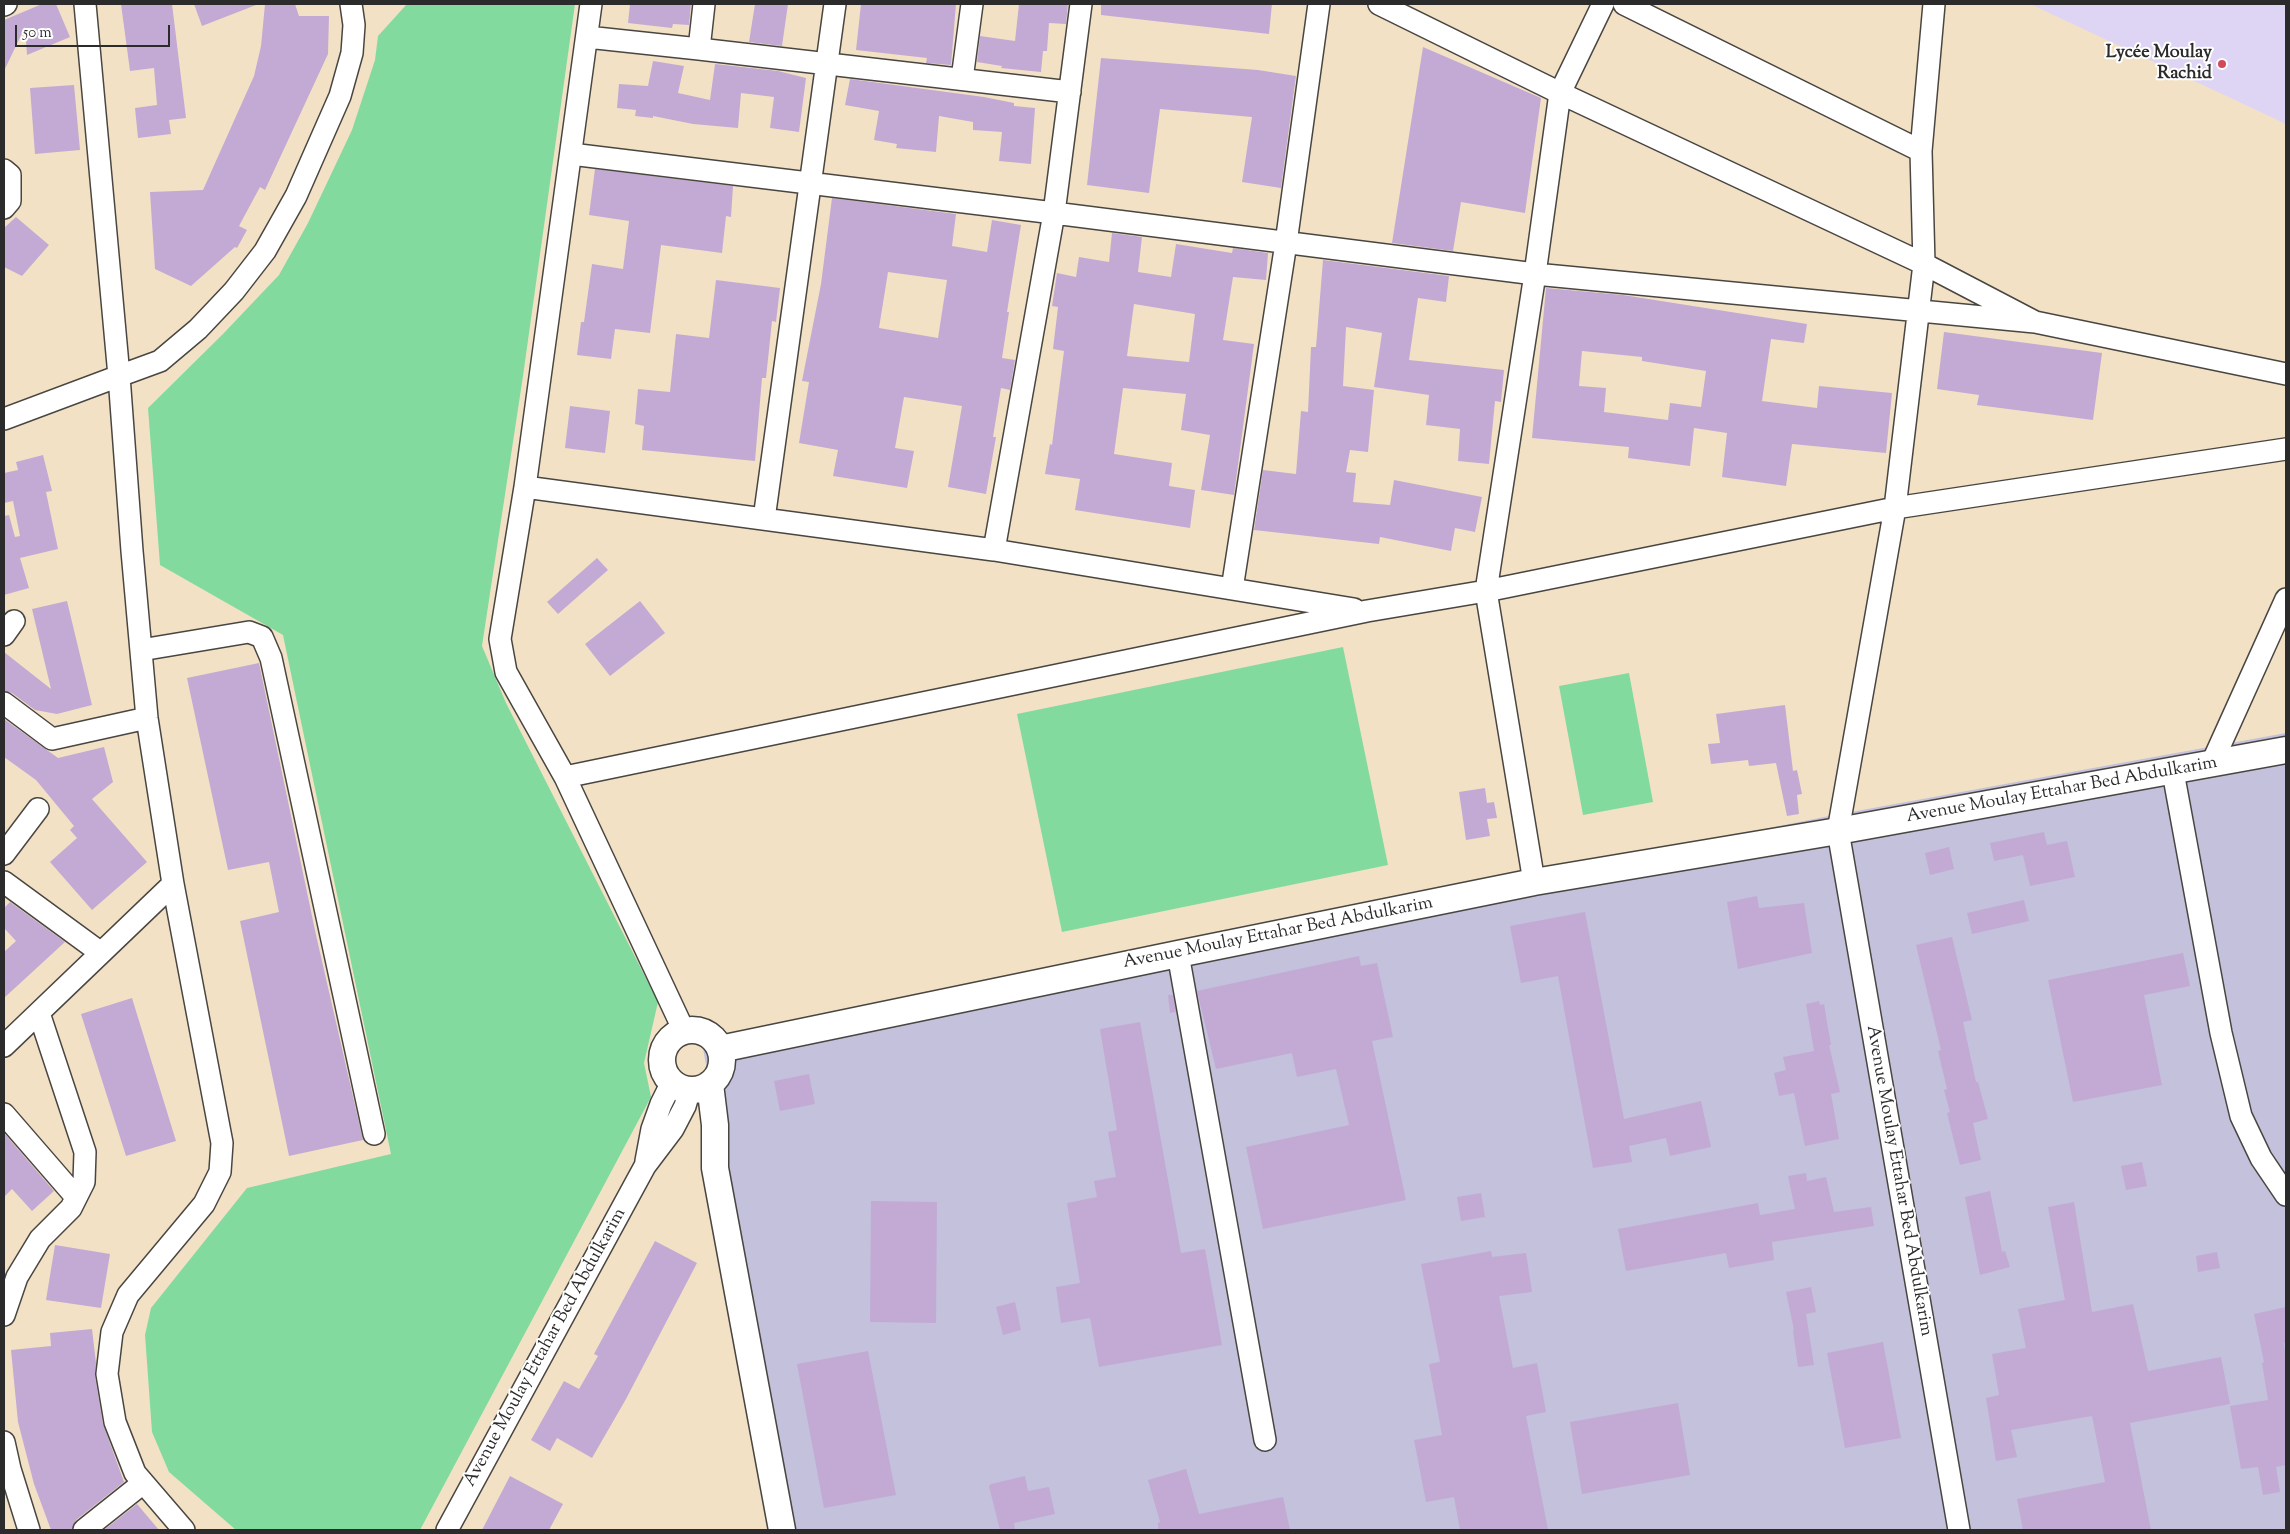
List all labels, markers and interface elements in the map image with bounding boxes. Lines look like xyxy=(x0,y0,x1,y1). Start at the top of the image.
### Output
scale bar xyxy=(18,15,172,47)
text: 50 m xyxy=(23,23,52,44)
place label: Lycée Moulay Rachid xyxy=(2106,43,2212,86)
marker: Lycée Moulay Rachid xyxy=(2216,58,2228,70)
street label: Avenue Moulay Ettahar Bed Abdulkarim xyxy=(1905,753,2219,829)
street label: Avenue Moulay Ettahar Bed Abdulkarim xyxy=(1121,893,1435,975)
street label: Avenue Moulay Ettahar Bed Abdulkarim xyxy=(1860,1024,1936,1338)
street label: Avenue Moulay Ettahar Bed Abdulkarim xyxy=(460,1205,632,1491)

